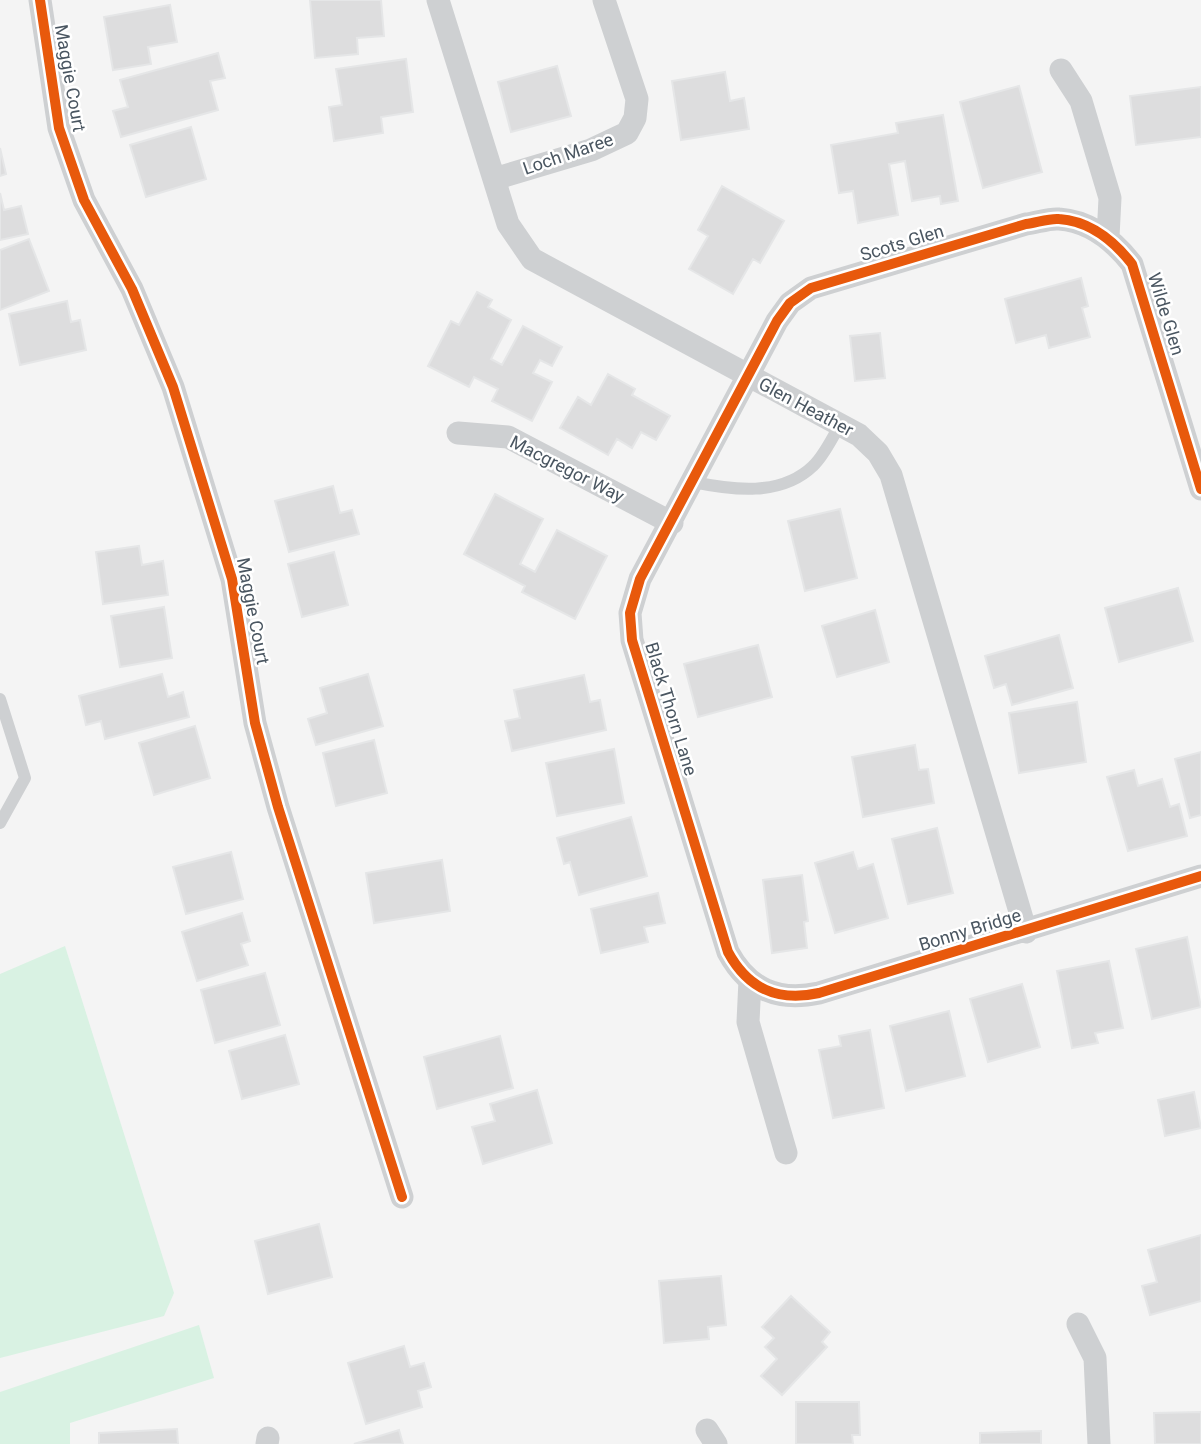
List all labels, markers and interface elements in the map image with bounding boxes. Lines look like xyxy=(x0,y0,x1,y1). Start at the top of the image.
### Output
street label: Maggie Court xyxy=(51,23,90,133)
street label: Loch Maree xyxy=(520,128,616,179)
street label: Scots Glen xyxy=(858,220,946,265)
street label: Wilde Glen xyxy=(1144,270,1189,358)
street label: Glen Heather xyxy=(755,373,857,440)
street label: Macgregor Way xyxy=(507,431,628,507)
street label: Maggie Court xyxy=(233,556,274,666)
street label: Black Thorn Lane xyxy=(641,640,702,778)
street label: Bonny Bridge xyxy=(916,904,1024,955)

